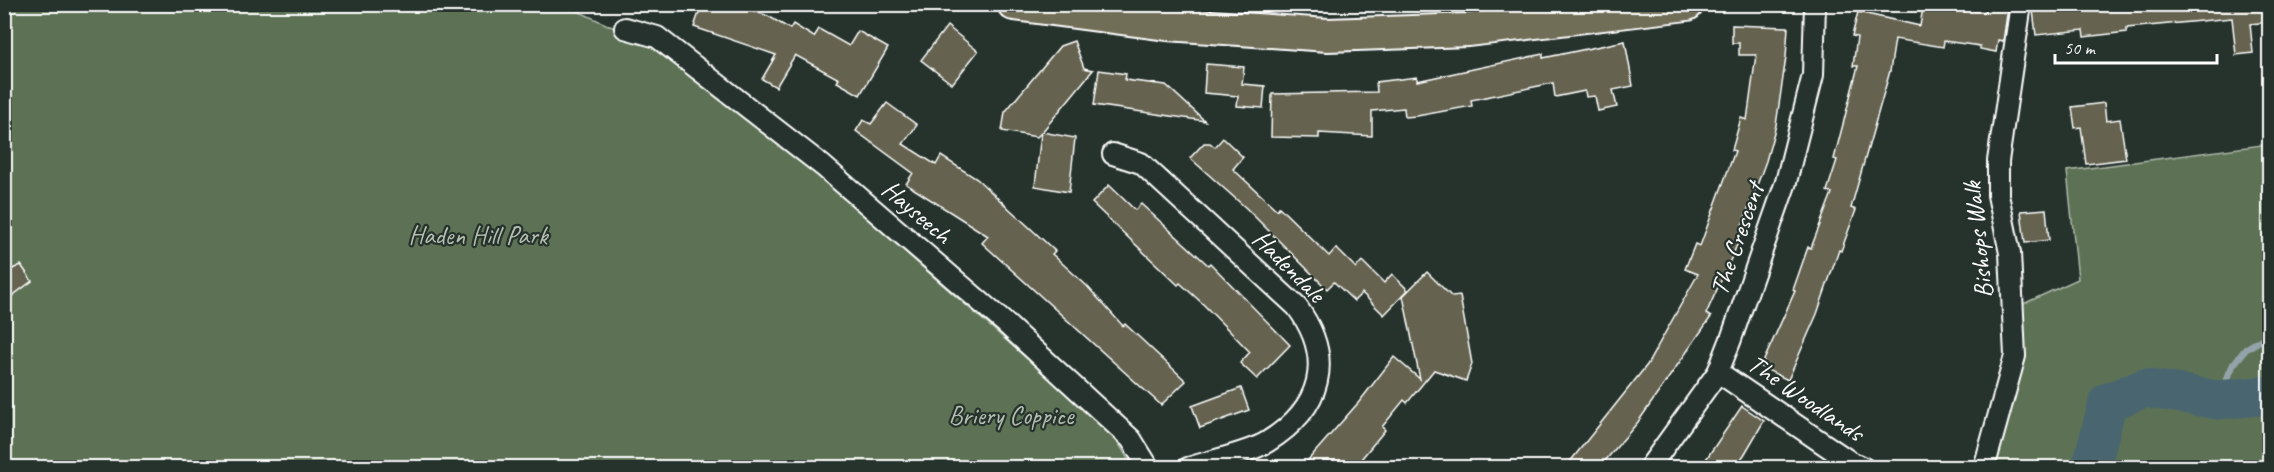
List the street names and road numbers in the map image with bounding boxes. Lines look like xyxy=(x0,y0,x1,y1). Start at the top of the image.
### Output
street label: Hayseech xyxy=(875,173,960,253)
street label: The Crescent xyxy=(1702,175,1773,299)
street label: Bishops Walk xyxy=(1955,178,2001,300)
street label: Hadendale xyxy=(1245,222,1334,311)
street label: The Woodlands xyxy=(1742,347,1872,450)

